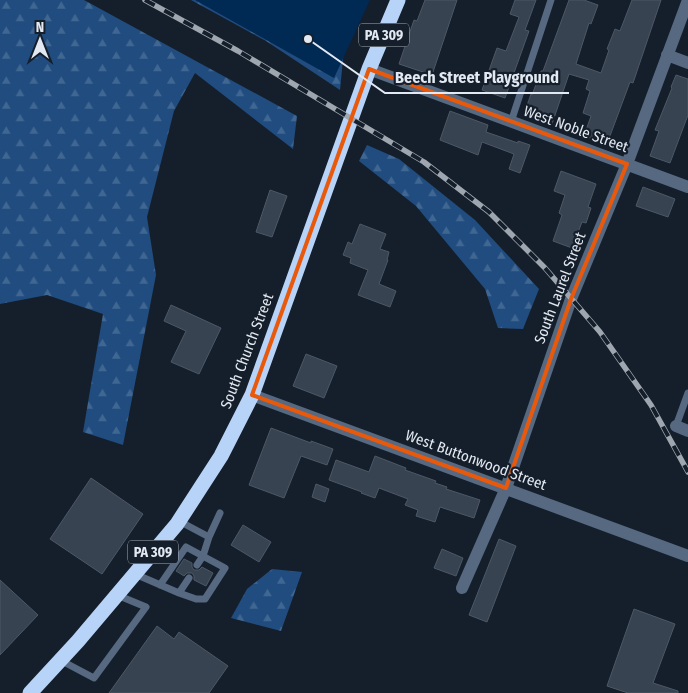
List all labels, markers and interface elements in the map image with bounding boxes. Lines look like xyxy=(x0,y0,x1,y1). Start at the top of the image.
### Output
north arrow xyxy=(15,15,65,65)
text: N xyxy=(36,19,44,36)
road number: PA 309 xyxy=(359,24,409,46)
callout: Beech Street Playground xyxy=(385,62,569,93)
text: Beech Street Playground xyxy=(395,68,559,87)
street label: West Noble Street xyxy=(521,102,631,156)
street label: South Laurel Street xyxy=(530,230,590,346)
street label: South Church Street xyxy=(217,291,277,411)
street label: West Buttonwood Street xyxy=(403,426,549,494)
road number: PA 309 xyxy=(128,540,178,564)

